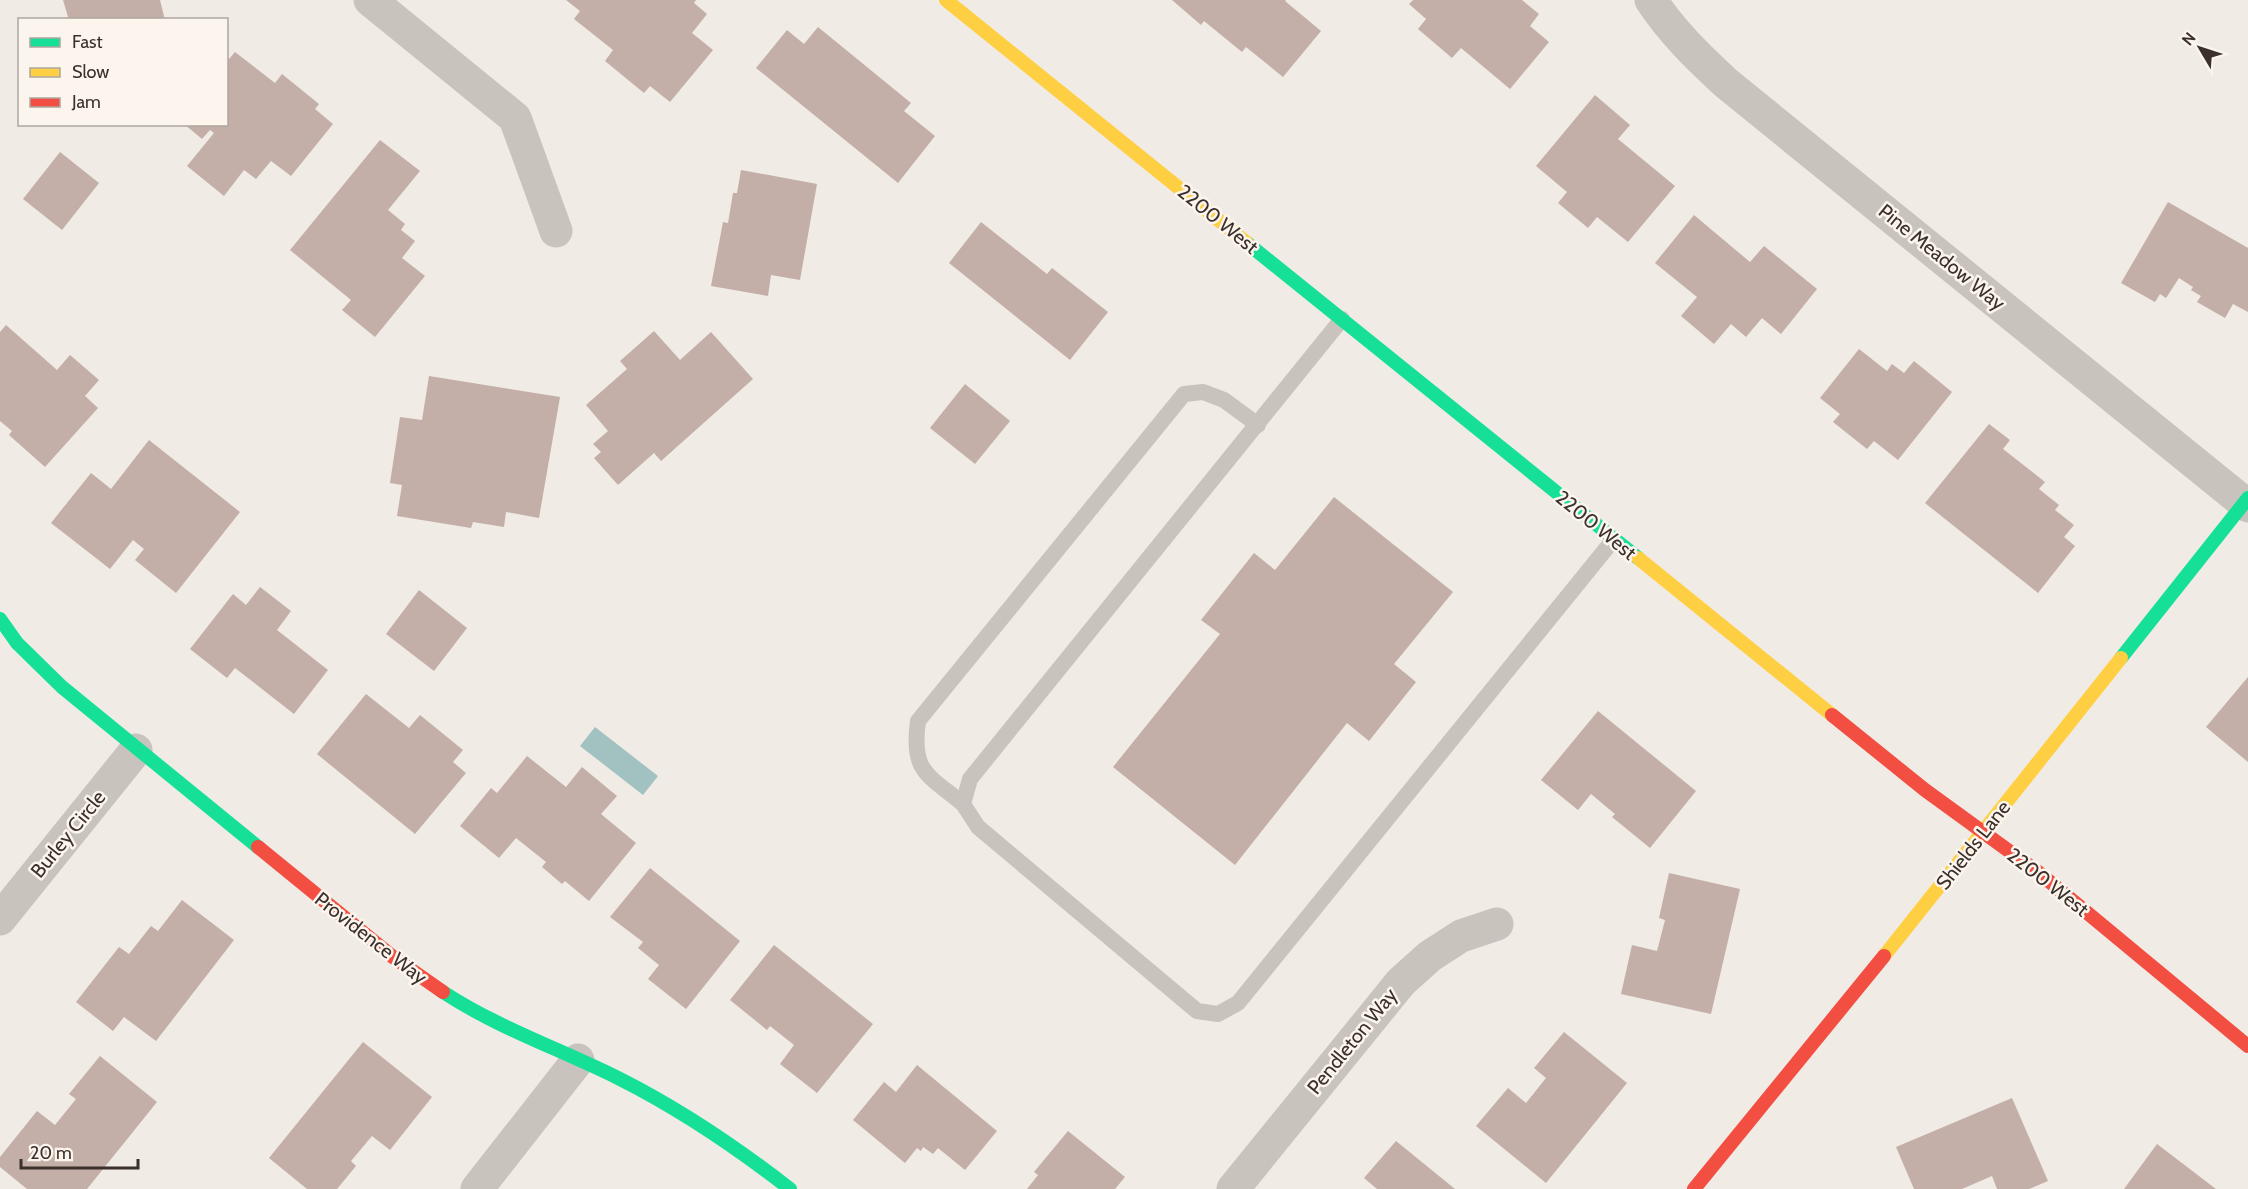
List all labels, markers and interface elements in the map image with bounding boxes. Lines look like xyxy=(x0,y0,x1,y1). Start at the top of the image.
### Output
legend xyxy=(18,18,228,126)
north arrow xyxy=(2170,18,2230,78)
text: N xyxy=(2178,29,2200,49)
text: Fast xyxy=(72,31,103,53)
text: Slow xyxy=(72,61,109,83)
text: Jam xyxy=(71,91,101,113)
street label: 2200 West xyxy=(1173,179,1263,259)
street label: Pine Meadow Way xyxy=(1874,199,2010,315)
street label: 2200 West xyxy=(1551,485,1641,565)
street label: Burley Circle xyxy=(26,786,110,882)
street label: Shields Lane xyxy=(1931,796,2015,894)
street label: 2200 West xyxy=(2002,843,2094,921)
street label: Providence Way xyxy=(310,887,432,989)
street label: Pendleton Way xyxy=(1302,983,1402,1099)
scale bar xyxy=(21,1132,138,1170)
text: 20 m xyxy=(30,1142,72,1164)

